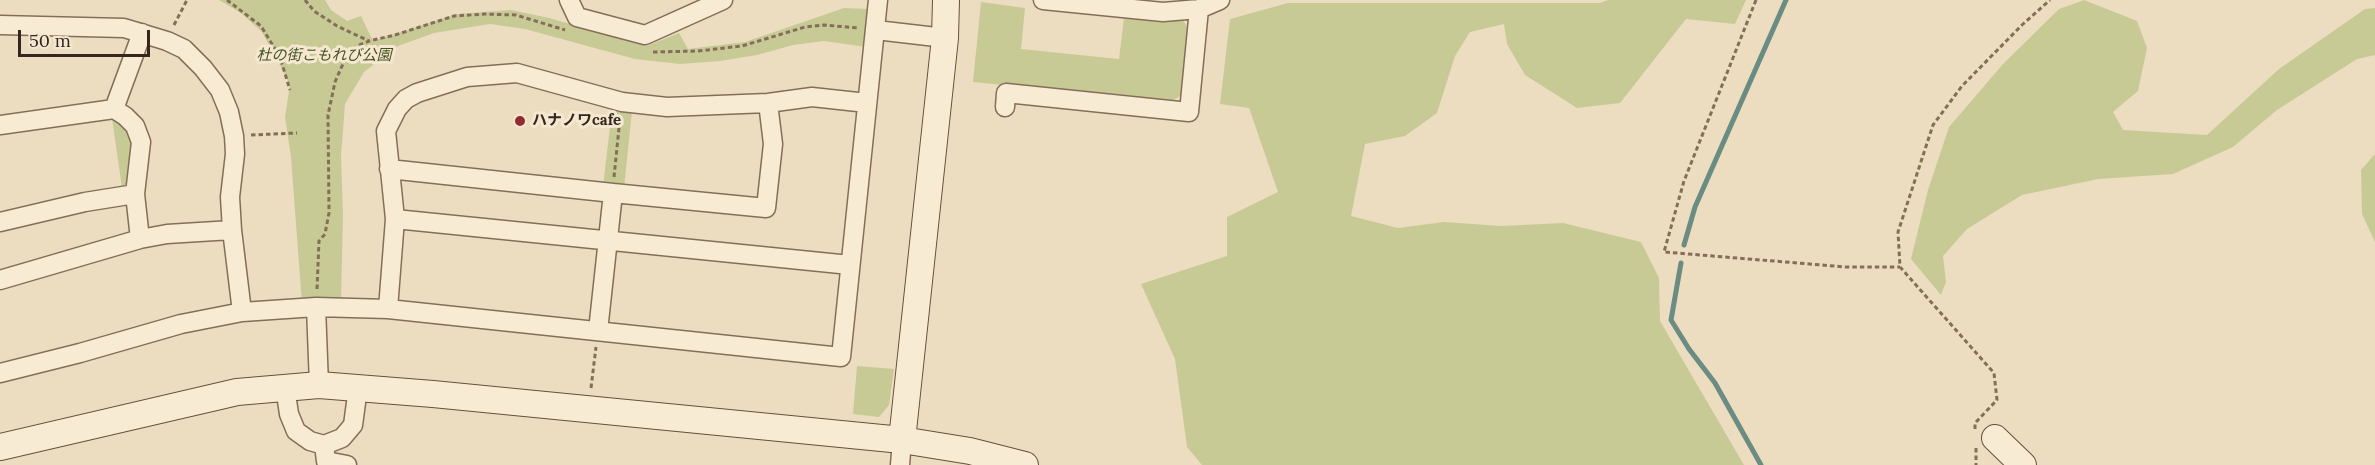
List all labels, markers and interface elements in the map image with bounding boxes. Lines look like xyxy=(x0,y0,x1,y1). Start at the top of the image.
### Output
scale bar xyxy=(21,18,153,56)
text: 50 m xyxy=(29,29,71,52)
park label: 杜の街こもれび公園 xyxy=(257,47,391,65)
place label: ハナノワcafe xyxy=(532,112,621,130)
marker: ハナノワcafe xyxy=(513,114,527,128)

